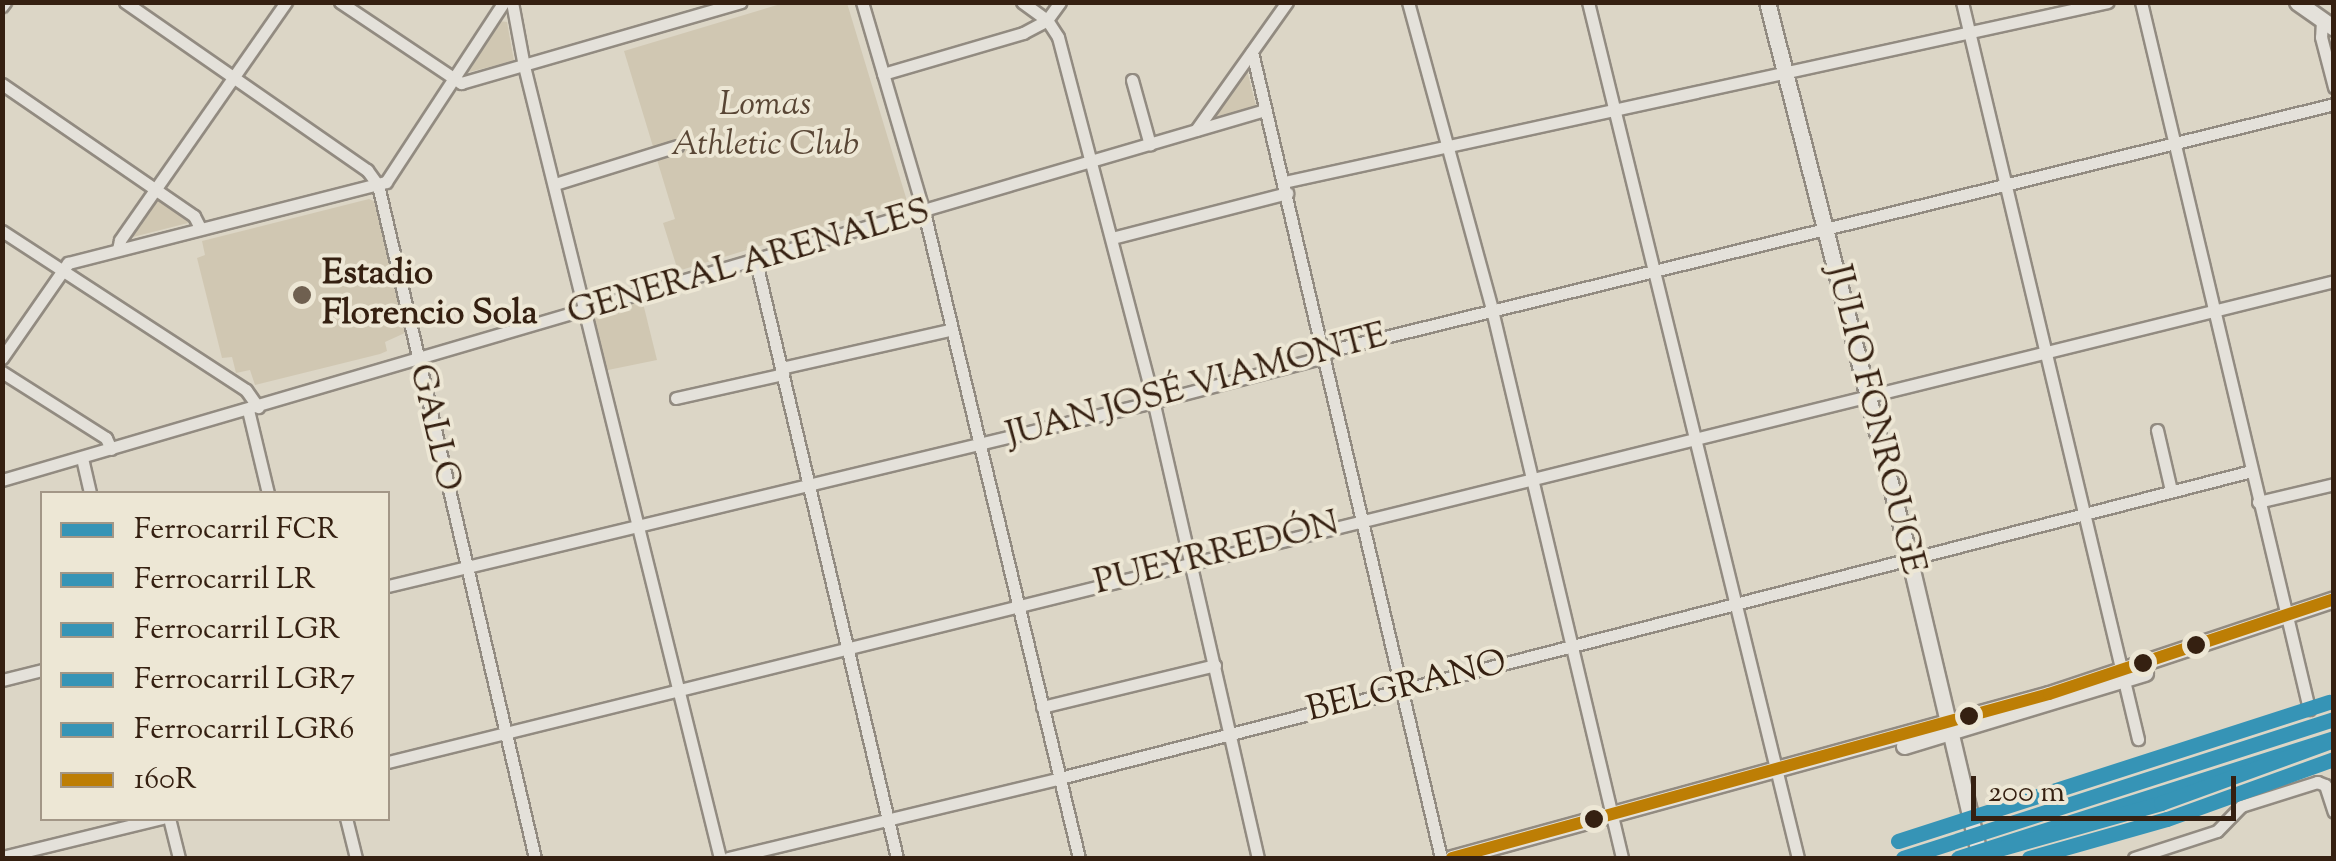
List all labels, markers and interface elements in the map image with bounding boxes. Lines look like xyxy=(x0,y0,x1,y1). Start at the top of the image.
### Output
park label: Lomas Athletic Club xyxy=(671,85,859,167)
street label: GENERAL ARENALES xyxy=(563,192,935,336)
place label: Estadio Florencio Sola xyxy=(322,254,538,336)
street label: JULIO FONROUGE xyxy=(1815,261,1933,579)
marker: Estadio Florencio Sola xyxy=(291,284,313,306)
street label: JUAN JOSÉ VIAMONTE xyxy=(1002,316,1392,458)
street label: GALLO xyxy=(398,360,468,496)
legend xyxy=(40,491,390,821)
street label: PUEYRREDÓN xyxy=(1090,504,1344,606)
text: Ferrocarril FCR xyxy=(134,509,338,552)
text: Ferrocarril LR xyxy=(134,559,315,602)
text: Ferrocarril LGR xyxy=(134,609,340,652)
unlabelled marker xyxy=(2186,635,2206,655)
street label: BELGRANO xyxy=(1303,643,1511,733)
unlabelled marker xyxy=(2133,653,2153,673)
text: Ferrocarril LGR7 xyxy=(134,659,355,702)
unlabelled marker xyxy=(1959,706,1979,726)
text: Ferrocarril LGR6 xyxy=(134,709,354,752)
scale bar xyxy=(1976,756,2241,818)
text: 160R xyxy=(134,759,197,802)
text: 200 m xyxy=(1988,772,2065,815)
unlabelled marker xyxy=(1584,809,1604,829)

